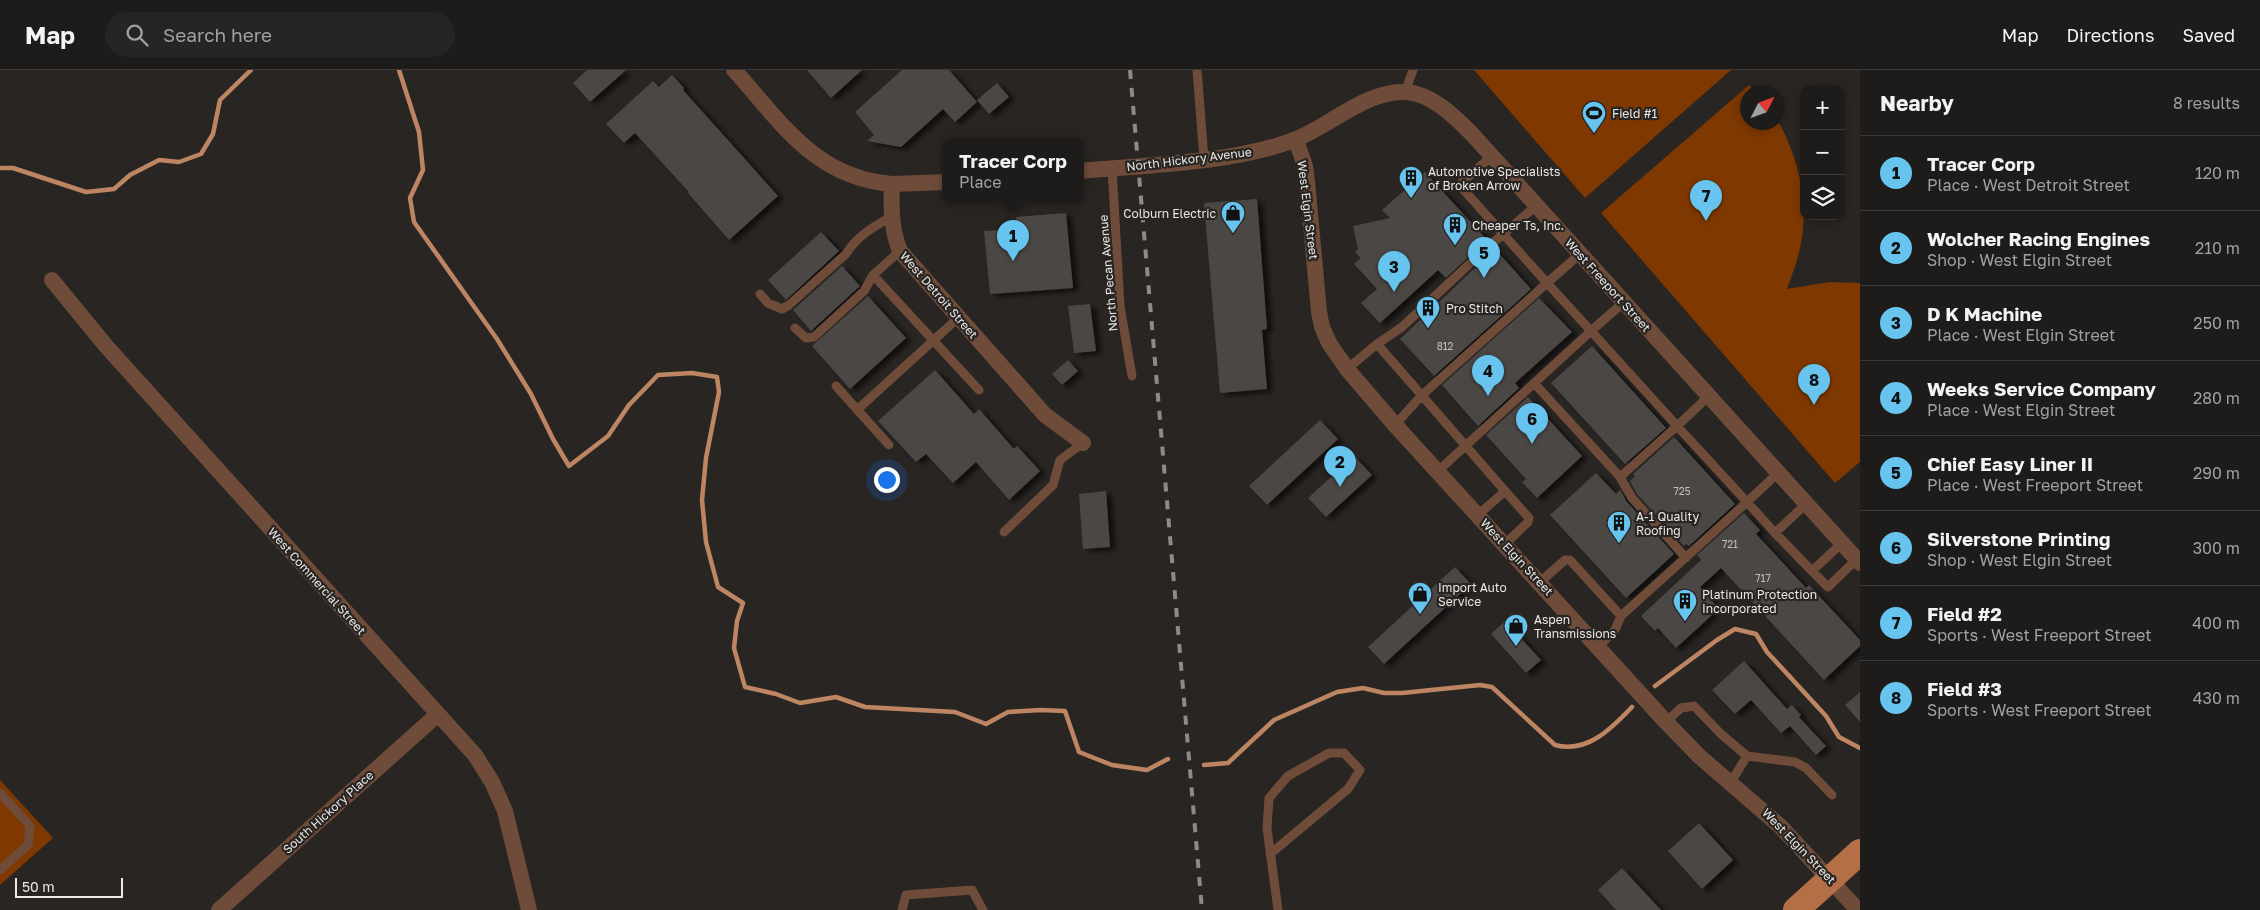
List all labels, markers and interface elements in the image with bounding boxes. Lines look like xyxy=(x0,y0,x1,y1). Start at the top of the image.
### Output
search box xyxy=(105,12,455,57)
text: Map xyxy=(25,20,75,49)
icon: search xyxy=(123,21,151,49)
text: Search here xyxy=(163,23,272,46)
text: Map xyxy=(2002,24,2038,46)
text: Directions xyxy=(2066,24,2154,46)
text: Saved xyxy=(2182,24,2235,46)
north arrow xyxy=(1740,85,1785,130)
map controls xyxy=(1800,85,1845,220)
button: + xyxy=(1800,85,1845,130)
text: Nearby xyxy=(1880,90,1954,116)
text: 8 results xyxy=(2173,93,2240,113)
sports icon: Field #1 xyxy=(1581,100,1607,134)
place label: Field #1 xyxy=(1612,106,1658,121)
button: − xyxy=(1800,130,1845,175)
popup xyxy=(942,138,1084,203)
street label: North Hickory Avenue xyxy=(1125,144,1253,174)
text: Tracer Corp xyxy=(959,149,1067,172)
text: Tracer Corp xyxy=(1927,152,2035,175)
street label: West Elgin Street xyxy=(1294,160,1322,261)
text: 1 xyxy=(1892,163,1900,183)
text: 120 m xyxy=(2195,163,2240,183)
place label: Automotive Specialists of Broken Arrow xyxy=(1428,164,1560,193)
building icon: Automotive Specialists of Broken Arrow xyxy=(1398,165,1424,199)
text: Place xyxy=(959,172,1002,192)
button: layers xyxy=(1800,175,1845,220)
text: Place · West Detroit Street xyxy=(1927,175,2130,195)
pin: 7 xyxy=(1690,180,1722,221)
shop icon: Colburn Electric xyxy=(1220,200,1246,234)
place label: Colburn Electric xyxy=(1123,206,1216,221)
building icon: Cheaper Ts, Inc. xyxy=(1442,212,1468,246)
street label: North Pecan Avenue xyxy=(1095,214,1121,332)
place label: Cheaper Ts, Inc. xyxy=(1472,218,1564,233)
pin: 1 xyxy=(997,220,1029,261)
text: Wolcher Racing Engines xyxy=(1927,227,2150,250)
street label: West Freeport Street xyxy=(1562,235,1654,335)
pin: 5 xyxy=(1468,237,1500,278)
text: 2 xyxy=(1891,238,1901,258)
text: 210 m xyxy=(2195,238,2240,258)
street label: West Detroit Street xyxy=(897,248,981,342)
text: Shop · West Elgin Street xyxy=(1927,250,2112,270)
pin: 3 xyxy=(1378,251,1410,292)
building icon: Pro Stitch xyxy=(1415,295,1441,329)
place label: Pro Stitch xyxy=(1446,301,1503,316)
text: D K Machine xyxy=(1927,302,2042,325)
text: 3 xyxy=(1891,313,1901,333)
text: 250 m xyxy=(2193,313,2240,333)
text: Place · West Elgin Street xyxy=(1927,325,2115,345)
house number: 812 xyxy=(1437,340,1454,352)
pin: 4 xyxy=(1472,355,1504,396)
pin: 8 xyxy=(1798,364,1830,405)
text: Weeks Service Company xyxy=(1927,377,2156,400)
text: 4 xyxy=(1891,388,1901,408)
text: 280 m xyxy=(2193,388,2240,408)
text: Place · West Elgin Street xyxy=(1927,400,2115,420)
pin: 6 xyxy=(1516,403,1548,444)
pin: 2 xyxy=(1324,446,1356,487)
text: Chief Easy Liner II xyxy=(1927,452,2093,475)
text: 5 xyxy=(1891,463,1901,483)
text: 290 m xyxy=(2193,463,2240,483)
your location xyxy=(874,467,900,493)
text: Place · West Freeport Street xyxy=(1927,475,2143,495)
house number: 725 xyxy=(1674,485,1691,497)
place label: A-1 Quality Roofing xyxy=(1636,509,1699,538)
building icon: A-1 Quality Roofing xyxy=(1606,510,1632,544)
street label: West Elgin Street xyxy=(1478,515,1557,599)
street label: West Commercial Street xyxy=(265,524,369,638)
text: Silverstone Printing xyxy=(1927,527,2110,550)
house number: 721 xyxy=(1722,538,1738,550)
text: 6 xyxy=(1891,538,1901,558)
text: 300 m xyxy=(2193,538,2240,558)
text: Shop · West Elgin Street xyxy=(1927,550,2112,570)
house number: 717 xyxy=(1755,572,1771,584)
place label: Import Auto Service xyxy=(1438,580,1507,609)
shop icon: Import Auto Service xyxy=(1407,581,1433,615)
place label: Platinum Protection Incorporated xyxy=(1702,587,1817,616)
building icon: Platinum Protection Incorporated xyxy=(1672,588,1698,622)
text: Field #2 xyxy=(1927,602,2002,625)
place label: Aspen Transmissions xyxy=(1534,612,1616,641)
shop icon: Aspen Transmissions xyxy=(1503,613,1529,647)
text: 7 xyxy=(1892,613,1900,633)
text: 400 m xyxy=(2192,613,2240,633)
text: Sports · West Freeport Street xyxy=(1927,625,2152,645)
text: Field #3 xyxy=(1927,677,2002,700)
text: 8 xyxy=(1891,688,1901,708)
text: 430 m xyxy=(2193,688,2240,708)
text: Sports · West Freeport Street xyxy=(1927,700,2152,720)
street label: South Hickory Place xyxy=(280,767,376,857)
street label: West Elgin Street xyxy=(1759,805,1839,887)
scale bar xyxy=(15,875,122,898)
text: 50 m xyxy=(22,878,55,895)

